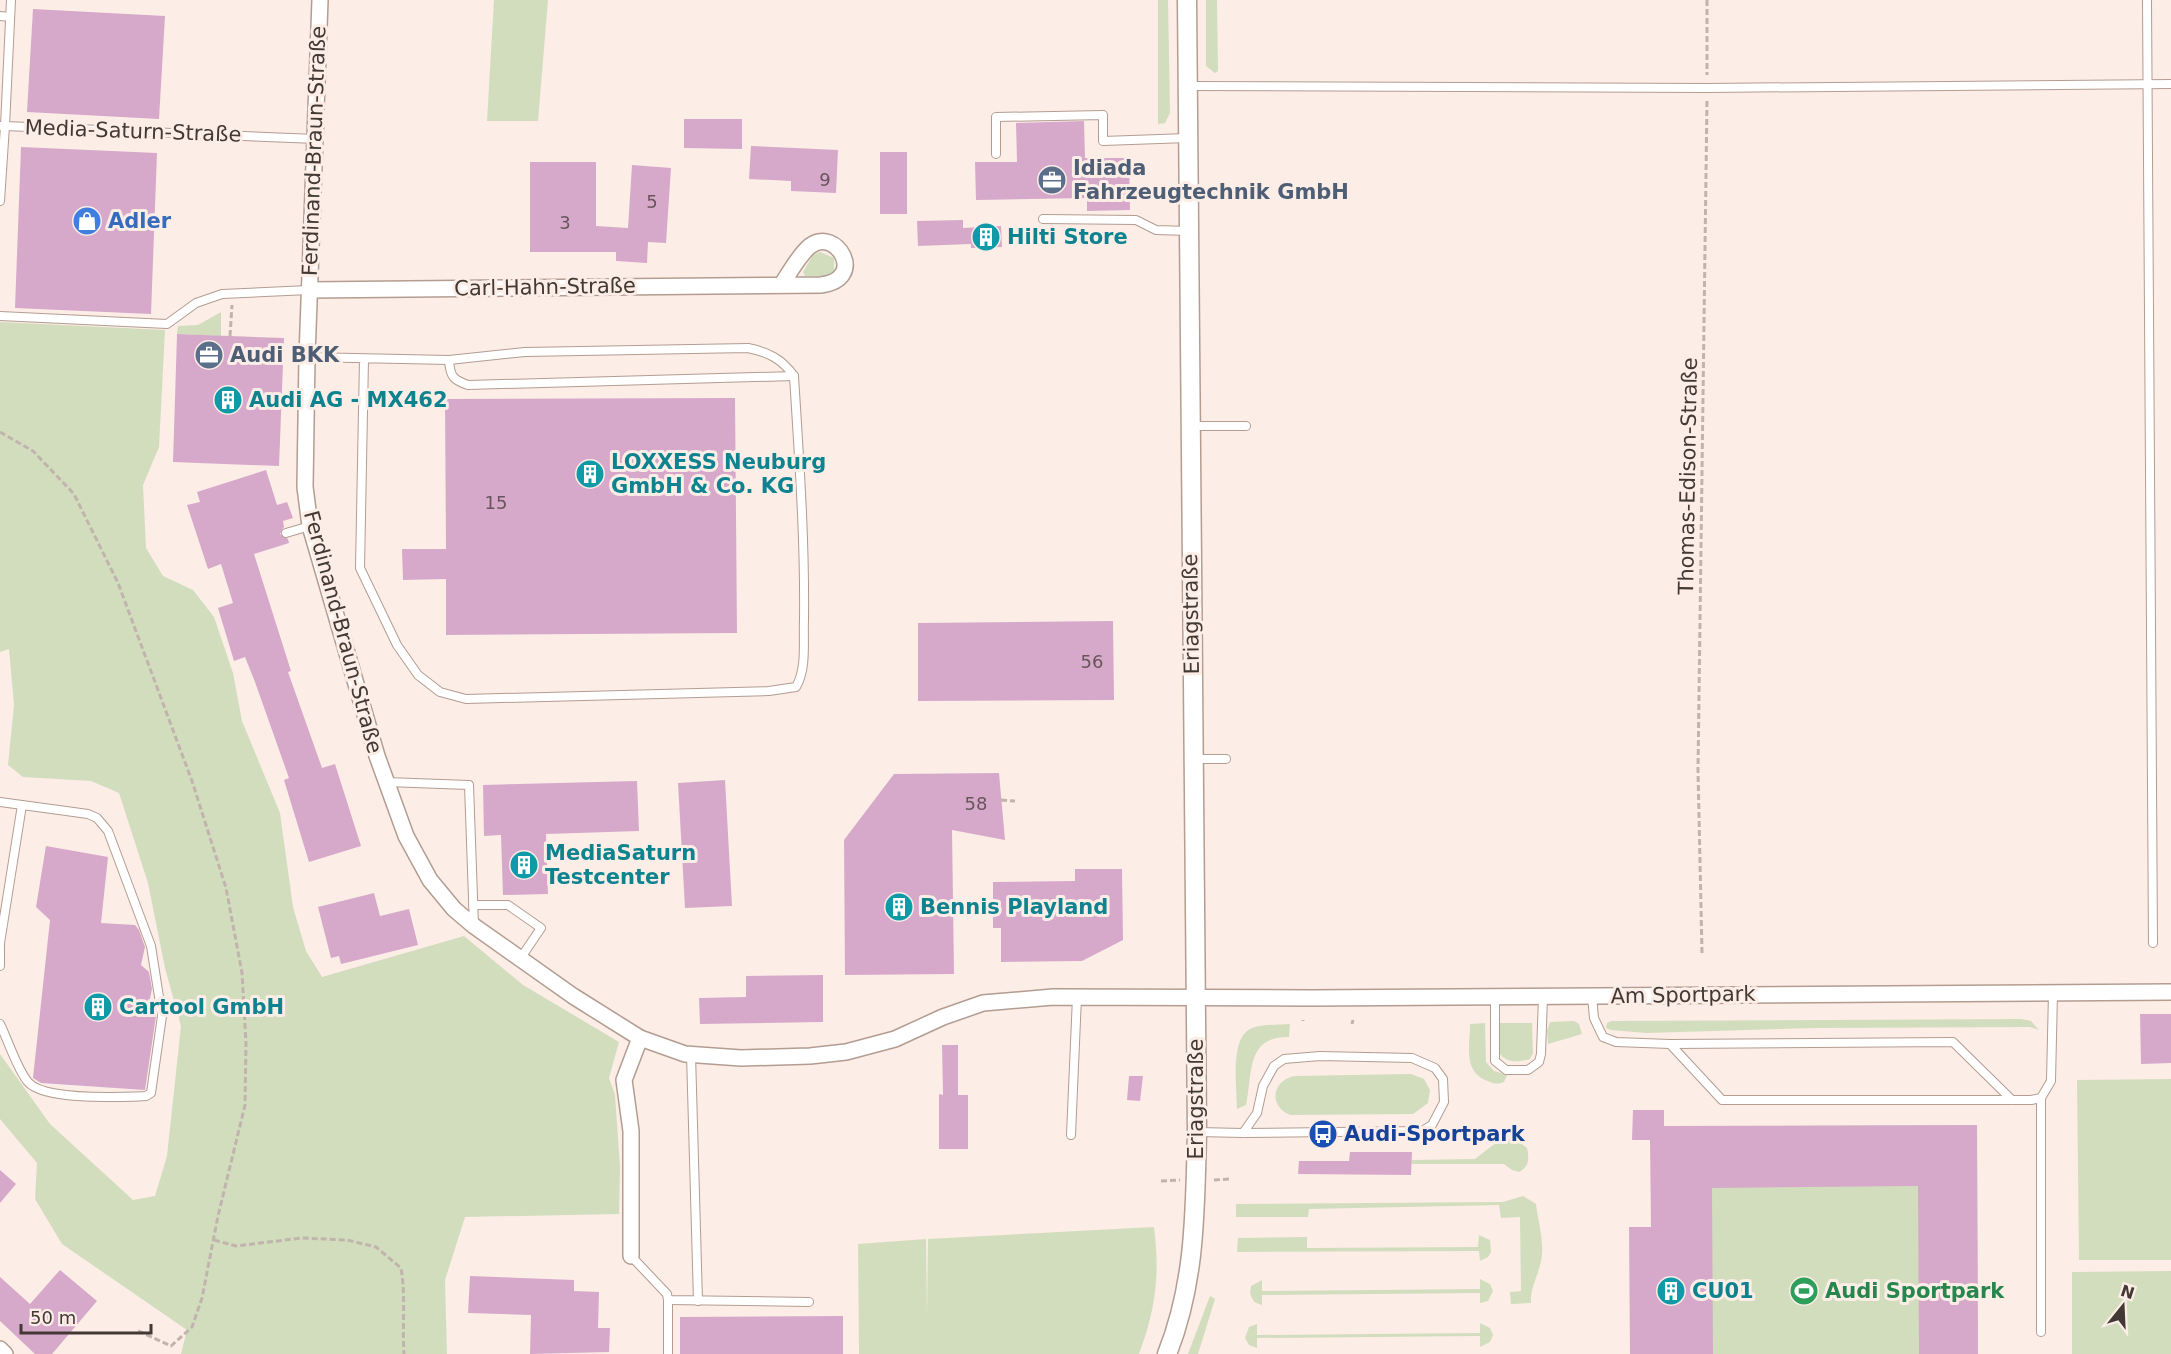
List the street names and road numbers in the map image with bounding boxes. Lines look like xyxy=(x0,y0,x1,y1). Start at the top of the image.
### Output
street label: Ferdinand-Braun-Straße xyxy=(298,26,330,276)
street label: Media-Saturn-Straße xyxy=(24,115,242,147)
street label: Carl-Hahn-Straße xyxy=(454,273,636,301)
street label: Thomas-Edison-Straße xyxy=(1674,357,1702,596)
street label: Ferdinand-Braun-Straße xyxy=(299,508,387,756)
street label: Eriagstraße xyxy=(1178,553,1204,675)
street label: Am Sportpark xyxy=(1610,982,1756,1008)
street label: Eriagstraße xyxy=(1184,1039,1208,1159)

